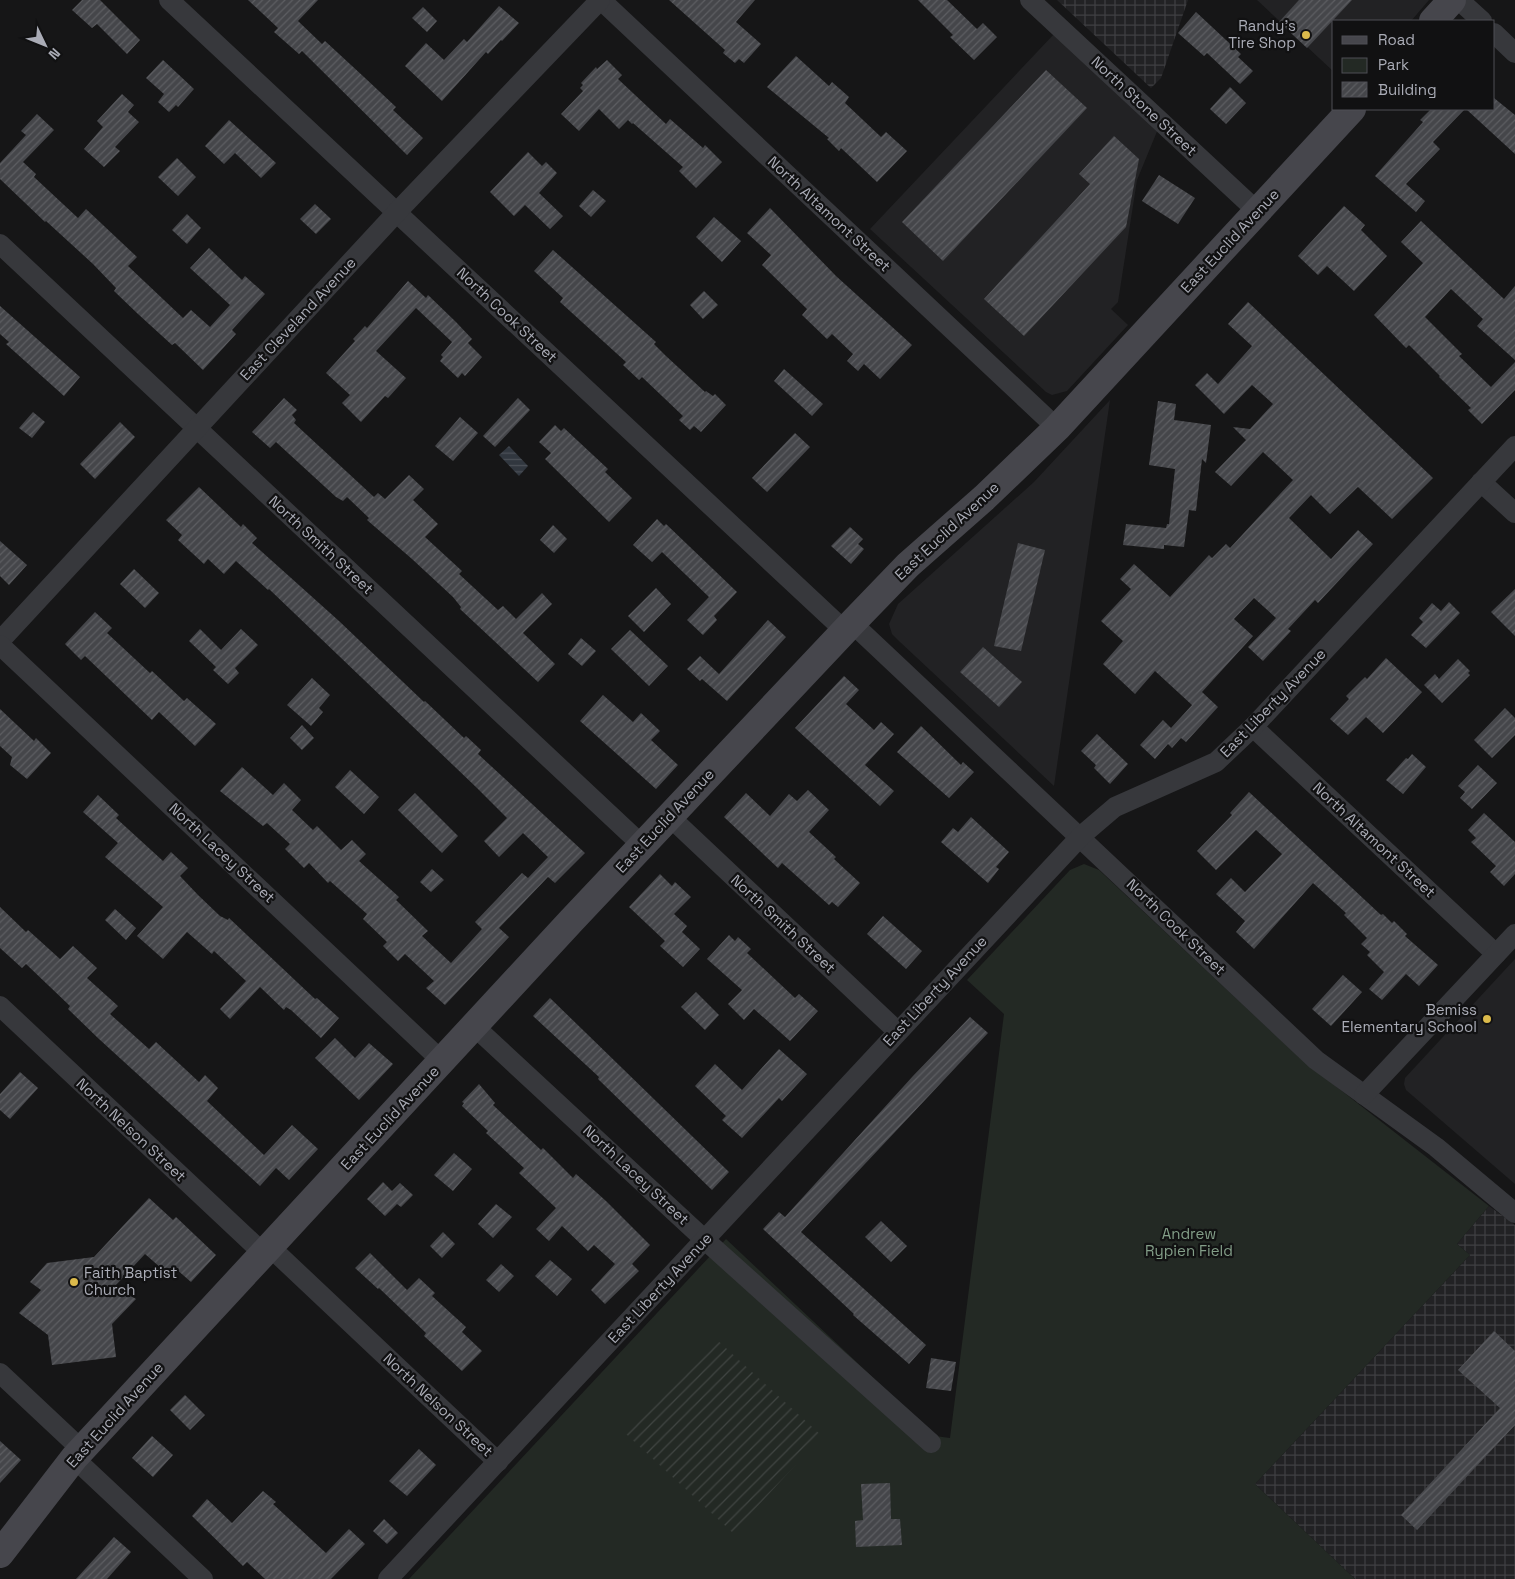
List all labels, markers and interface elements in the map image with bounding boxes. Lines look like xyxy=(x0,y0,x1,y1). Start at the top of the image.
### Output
place label: Randy's Tire Shop xyxy=(1228,16,1296,52)
north arrow xyxy=(20,20,70,70)
legend xyxy=(1332,20,1495,110)
marker: Randy's Tire Shop xyxy=(1300,29,1312,41)
text: Road xyxy=(1378,30,1415,49)
text: N xyxy=(45,44,64,63)
street label: North Stone Street xyxy=(1088,52,1201,160)
text: Park xyxy=(1378,55,1409,74)
text: Building xyxy=(1378,80,1437,99)
street label: North Altamont Street xyxy=(764,152,895,276)
street label: East Euclid Avenue xyxy=(1176,184,1283,297)
street label: East Cleveland Avenue xyxy=(236,253,360,384)
street label: North Cook Street xyxy=(453,263,562,366)
street label: East Euclid Avenue xyxy=(891,477,1003,584)
street label: North Smith Street xyxy=(265,491,378,598)
street label: East Liberty Avenue xyxy=(1216,644,1330,761)
street label: East Euclid Avenue xyxy=(611,764,718,877)
street label: North Altamont Street xyxy=(1309,778,1440,902)
street label: North Lacey Street xyxy=(165,799,279,907)
street label: North Smith Street xyxy=(727,870,840,977)
street label: North Cook Street xyxy=(1123,874,1230,979)
street label: East Liberty Avenue xyxy=(878,931,991,1050)
place label: Bemiss Elementary School xyxy=(1341,1000,1477,1036)
marker: Bemiss Elementary School xyxy=(1481,1013,1493,1025)
street label: East Euclid Avenue xyxy=(336,1061,443,1174)
street label: North Nelson Street xyxy=(72,1074,190,1186)
street label: North Lacey Street xyxy=(579,1121,693,1229)
park label: Andrew Rypien Field xyxy=(1145,1224,1233,1260)
street label: East Liberty Avenue xyxy=(603,1228,716,1347)
place label: Faith Baptist Church xyxy=(84,1263,177,1299)
marker: Faith Baptist Church xyxy=(68,1276,80,1288)
street label: North Nelson Street xyxy=(379,1349,497,1461)
street label: East Euclid Avenue xyxy=(62,1358,167,1471)

